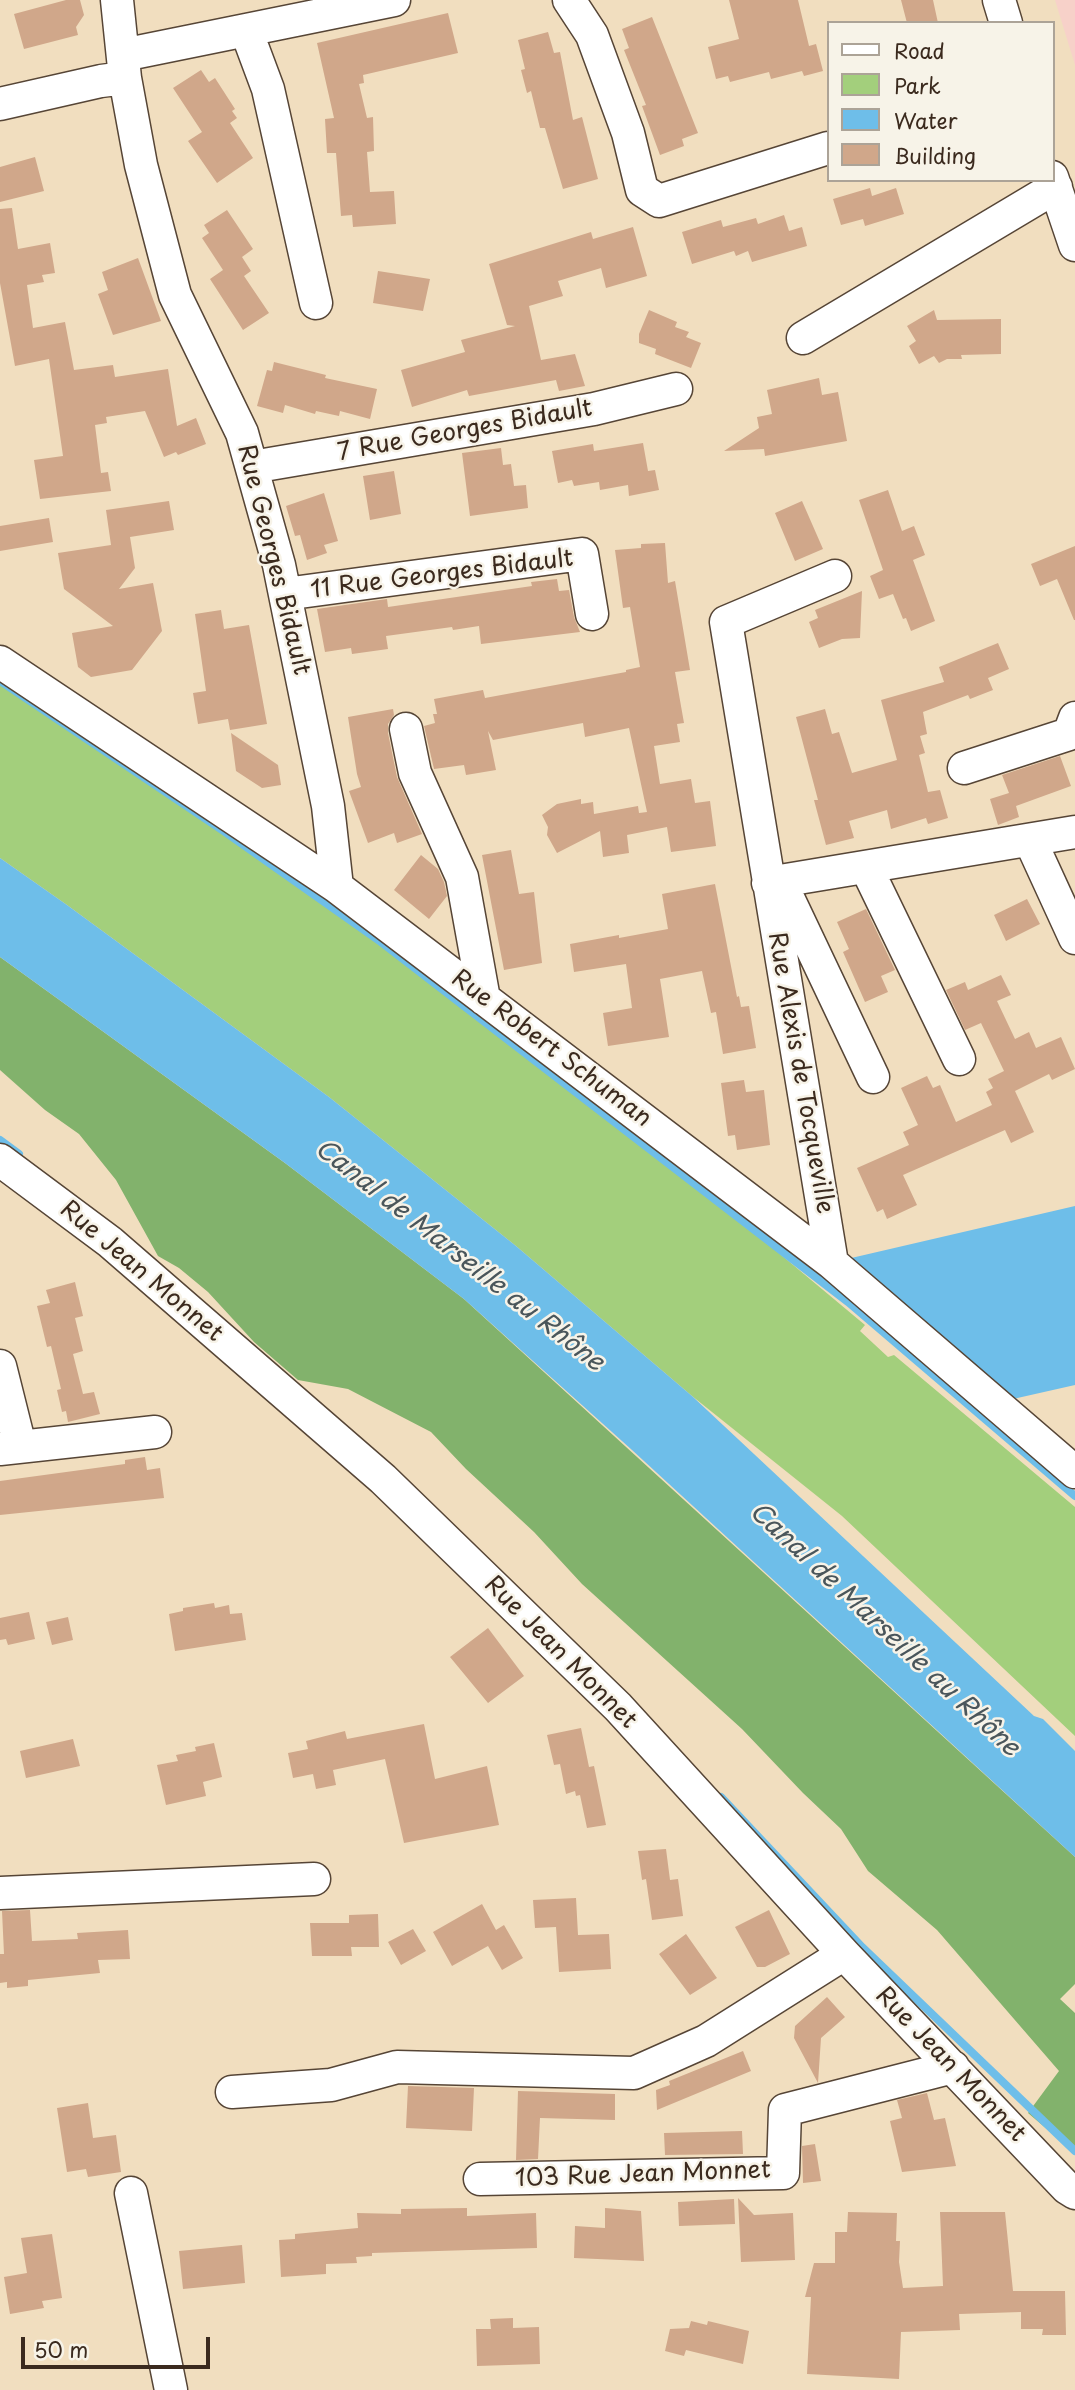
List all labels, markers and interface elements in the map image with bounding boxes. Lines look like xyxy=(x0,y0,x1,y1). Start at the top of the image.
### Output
legend xyxy=(827,21,1054,182)
text: Road xyxy=(894,34,945,66)
text: Park xyxy=(894,69,941,101)
text: Water xyxy=(894,104,957,136)
text: Building xyxy=(894,139,976,171)
street label: 7 Rue Georges Bidault xyxy=(335,394,595,468)
street label: Rue Georges Bidault xyxy=(230,442,316,678)
street label: 11 Rue Georges Bidault xyxy=(309,545,575,605)
street label: Rue Alexis de Tocqueville xyxy=(761,930,839,1216)
street label: Rue Robert Schuman xyxy=(445,964,657,1134)
water label: Canal de Marseille au Rhône xyxy=(308,1133,610,1379)
street label: Rue Jean Monnet xyxy=(54,1195,228,1349)
water label: Canal de Marseille au Rhône xyxy=(742,1496,1026,1764)
street label: Rue Jean Monnet xyxy=(478,1571,642,1735)
street label: Rue Jean Monnet xyxy=(869,1982,1031,2148)
street label: 103 Rue Jean Monnet xyxy=(515,2156,771,2194)
scale bar xyxy=(24,2324,214,2368)
text: 50 m xyxy=(34,2333,88,2365)

